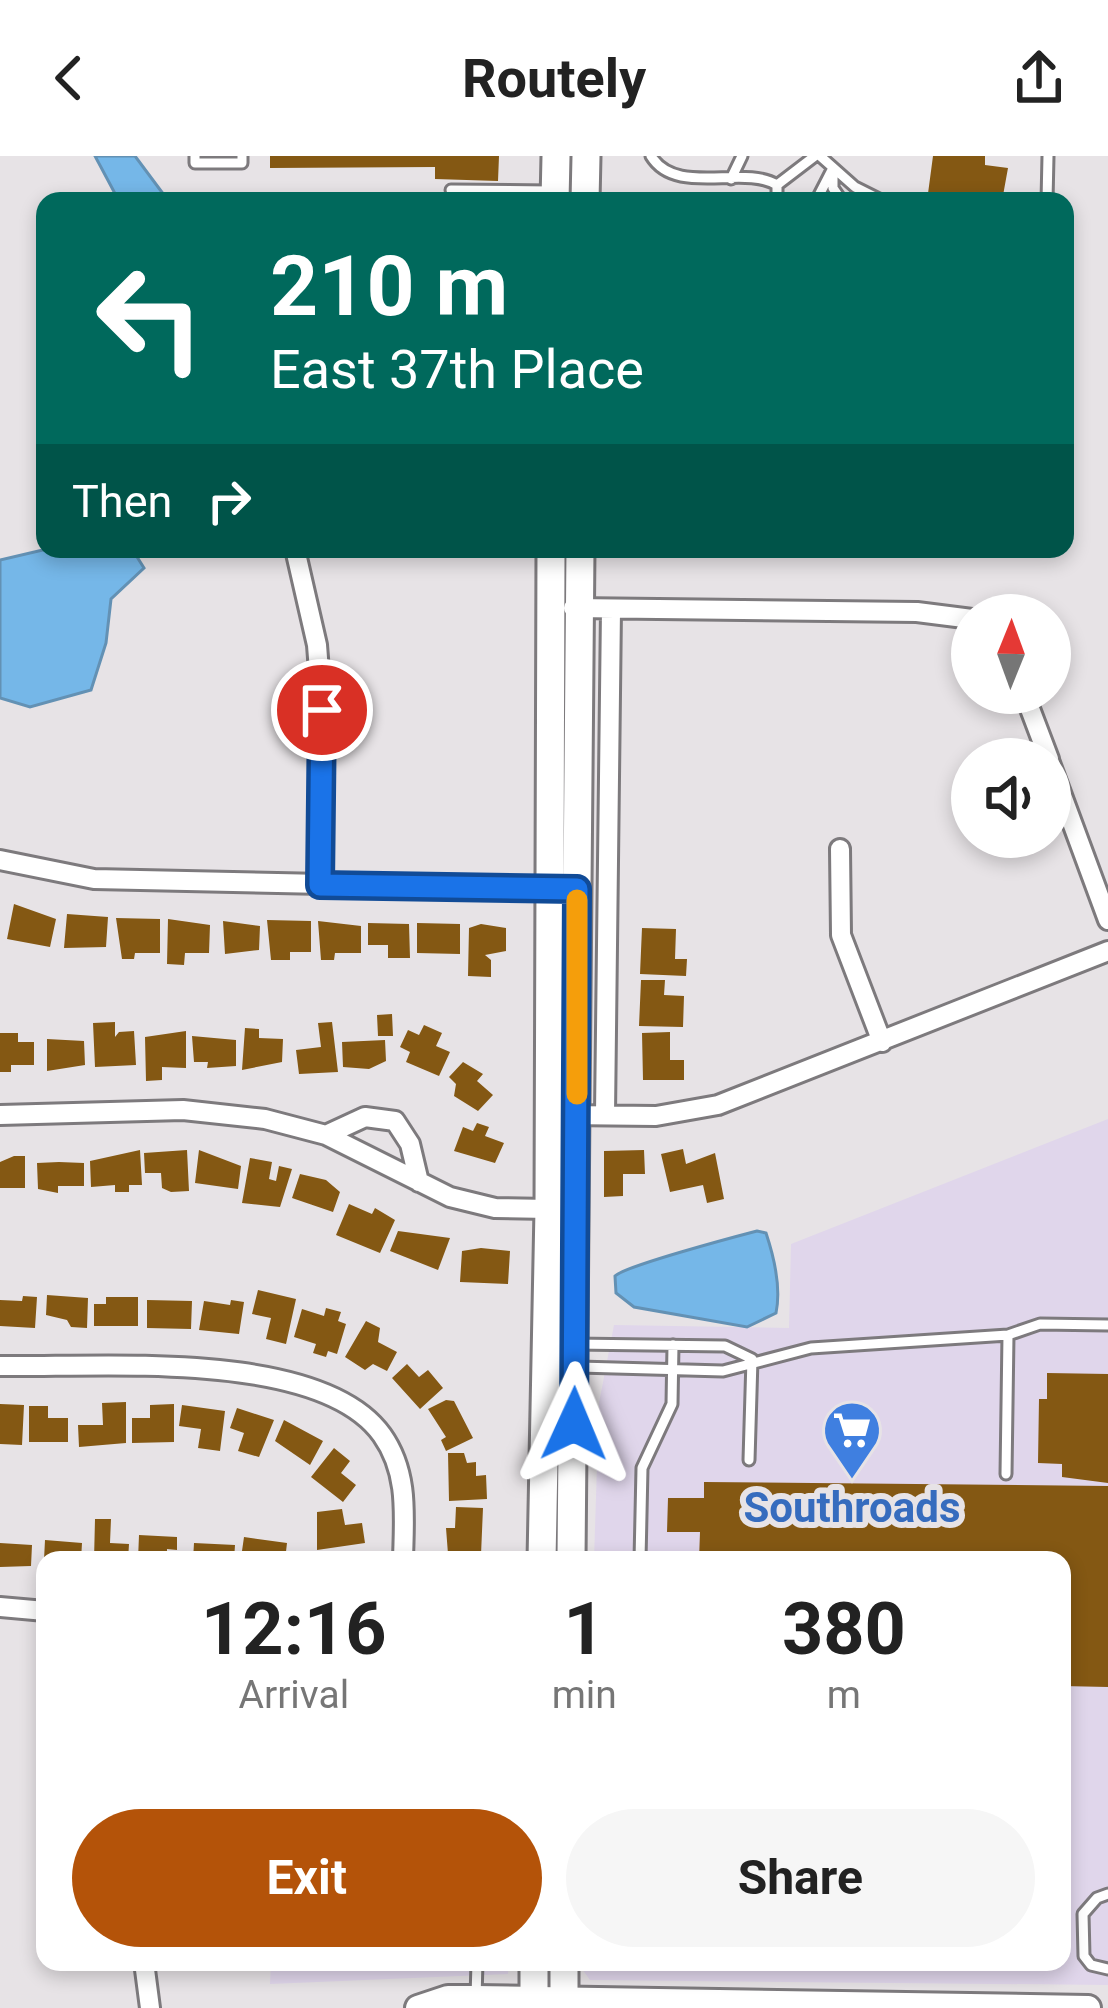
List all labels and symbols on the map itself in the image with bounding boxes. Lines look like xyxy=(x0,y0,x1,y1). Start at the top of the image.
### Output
north arrow xyxy=(951,594,1071,714)
pin xyxy=(271,659,373,761)
position arrow xyxy=(511,1361,637,1487)
supermarket icon: Southroads xyxy=(821,1399,883,1481)
place label: Southroads xyxy=(744,1483,960,1532)

